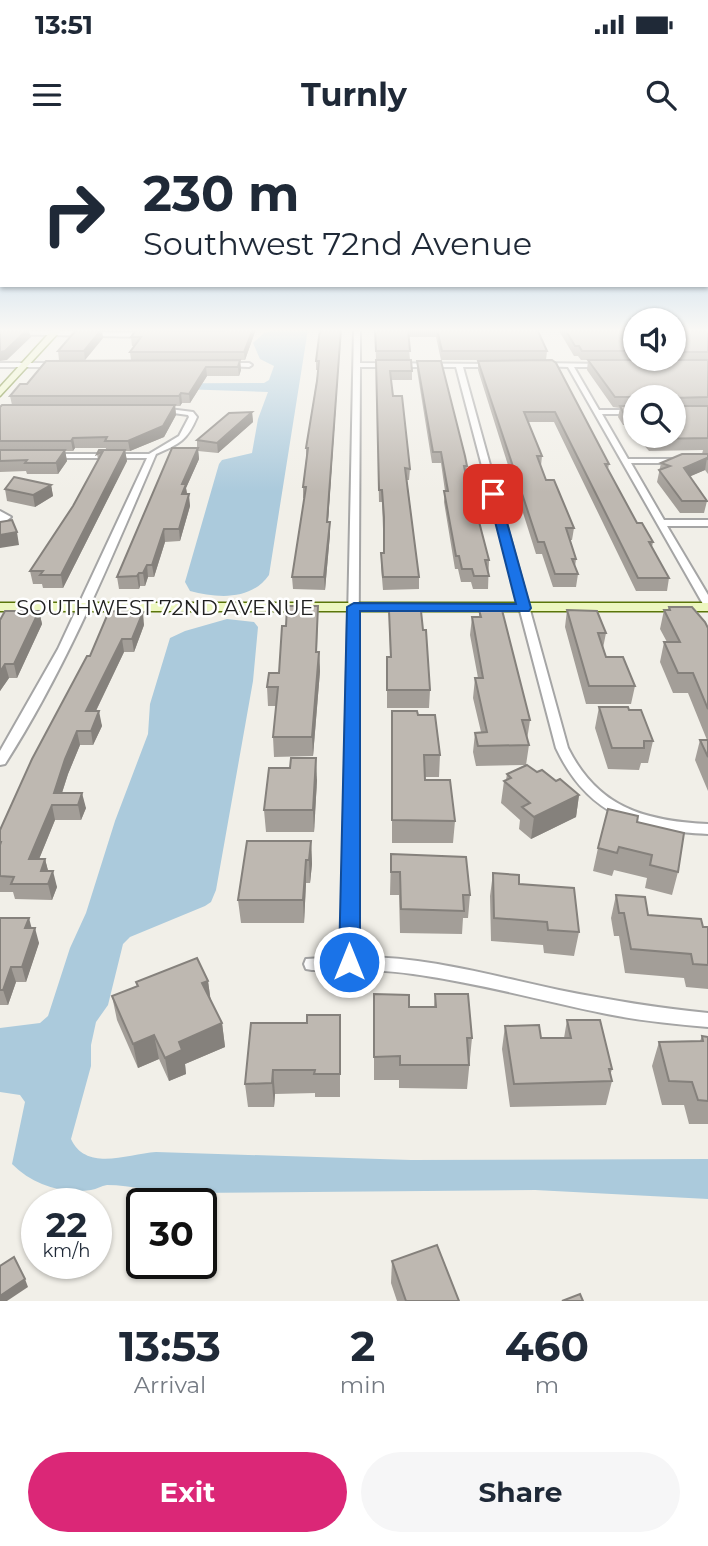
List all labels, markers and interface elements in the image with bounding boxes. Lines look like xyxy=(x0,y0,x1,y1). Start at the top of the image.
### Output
text: 13:51 xyxy=(35,9,93,41)
text: Turnly xyxy=(301,75,407,114)
icon: menu xyxy=(28,76,66,114)
icon: search xyxy=(642,76,680,114)
text: 230 m xyxy=(143,164,299,223)
icon: right xyxy=(28,168,119,259)
text: Southwest 72nd Avenue xyxy=(143,224,532,263)
map controls xyxy=(623,308,686,448)
button: sound xyxy=(623,308,686,371)
button: search xyxy=(623,385,686,448)
pin xyxy=(463,464,523,524)
icon: arrive xyxy=(474,475,512,513)
street label: SOUTHWEST 72ND AVENUE xyxy=(16,595,314,620)
position arrow xyxy=(312,925,386,999)
speed limit sign: 30 xyxy=(126,1188,217,1279)
text: 22 xyxy=(46,1203,87,1246)
text: km/h xyxy=(42,1240,91,1262)
text: 13:53 xyxy=(119,1320,221,1372)
text: 2 xyxy=(350,1320,375,1372)
text: 460 xyxy=(505,1320,589,1372)
text: Arrival xyxy=(134,1371,206,1399)
text: min xyxy=(340,1371,386,1399)
text: m xyxy=(535,1371,559,1399)
button: Exit xyxy=(28,1452,347,1532)
button: Share xyxy=(361,1452,680,1532)

